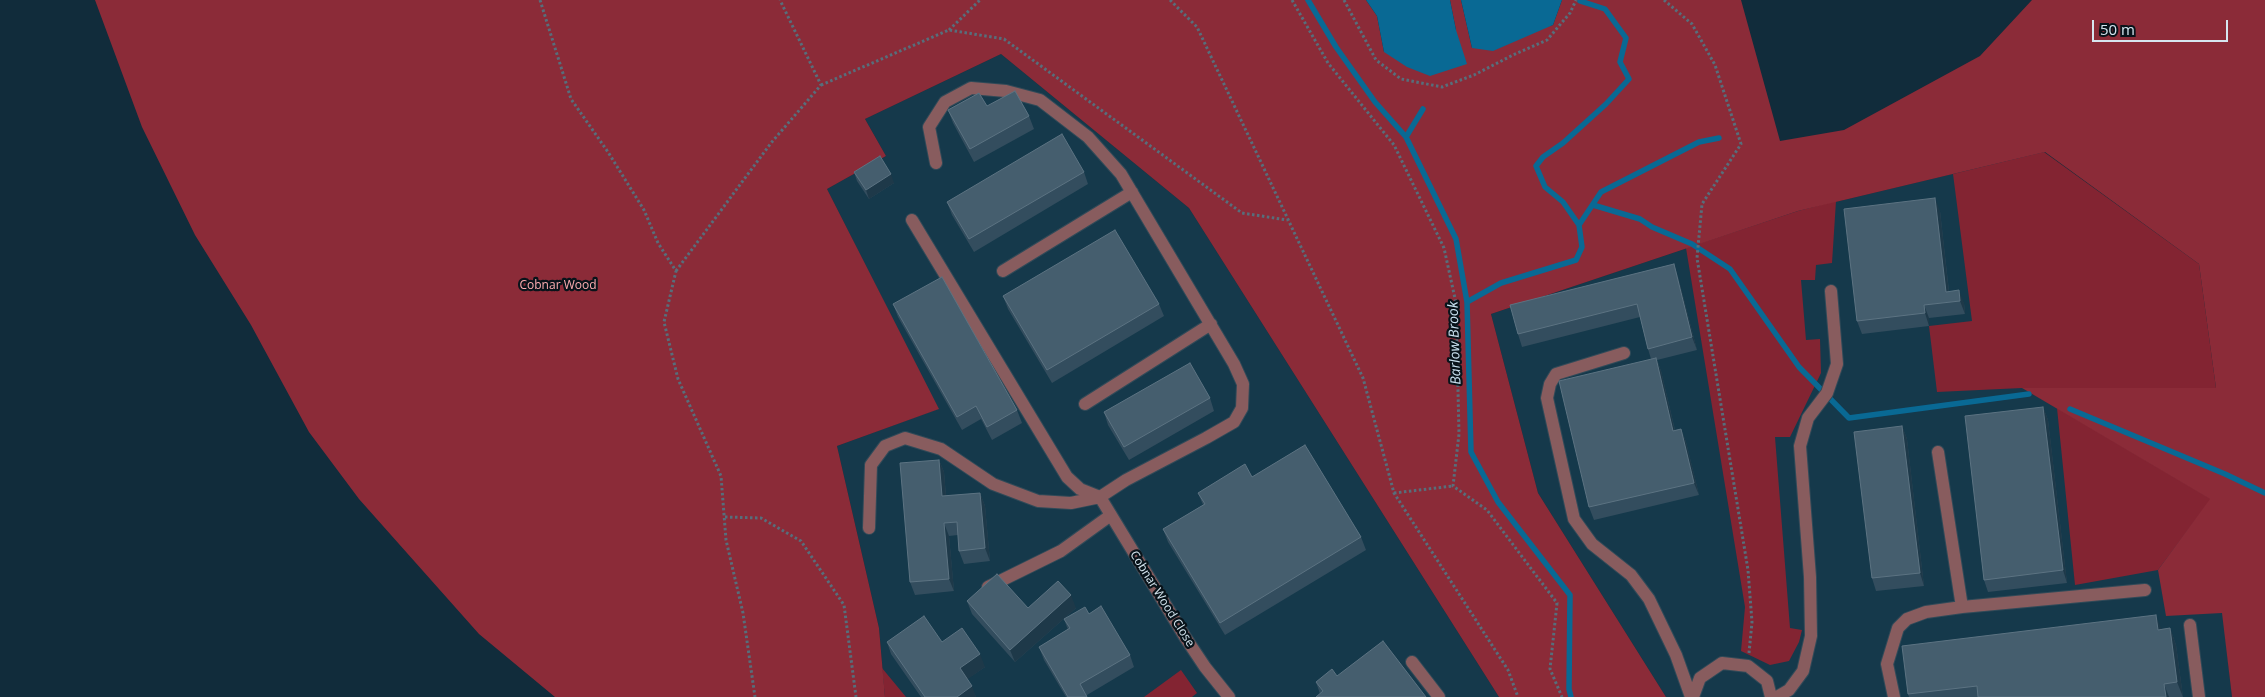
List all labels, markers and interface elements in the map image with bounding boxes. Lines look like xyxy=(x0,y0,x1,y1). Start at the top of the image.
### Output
scale bar xyxy=(2095,10,2231,42)
text: 50 m xyxy=(2100,19,2135,39)
park label: Cobnar Wood xyxy=(519,279,597,293)
water label: Barlow Brook xyxy=(1445,301,1465,385)
street label: Cobnar Wood Close xyxy=(1127,548,1197,650)

